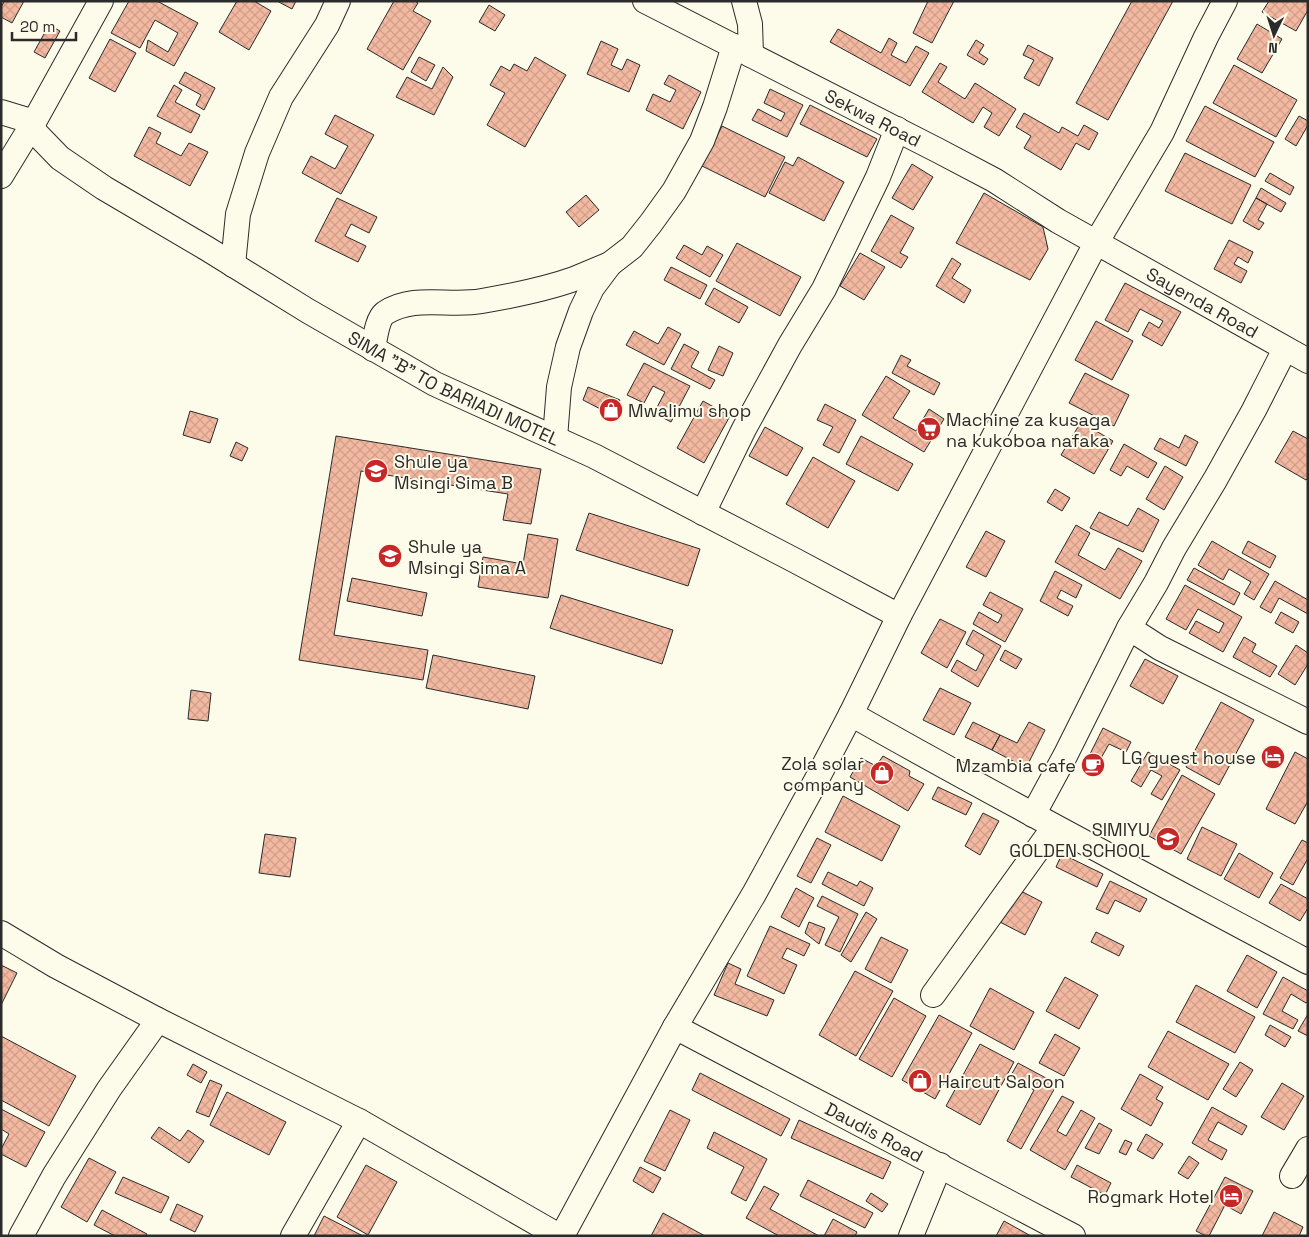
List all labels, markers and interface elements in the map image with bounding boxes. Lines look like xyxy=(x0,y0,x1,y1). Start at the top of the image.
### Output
scale bar xyxy=(12,10,76,42)
north arrow xyxy=(1249,10,1299,60)
text: 20 m xyxy=(20,17,55,36)
text: N xyxy=(1268,39,1278,57)
street label: Sekwa Road xyxy=(821,83,925,151)
street label: Sayenda Road xyxy=(1143,261,1263,342)
street label: SIMA "B" TO BARIADI MOTEL xyxy=(344,325,564,451)
shop icon: Mwalimu shop xyxy=(598,397,624,423)
place label: Mwalimu shop xyxy=(628,399,751,422)
place label: Machine za kusaga na kukoboa nafaka xyxy=(946,408,1111,452)
supermarket icon: Machine za kusaga na kukoboa nafaka xyxy=(916,416,942,442)
place label: Shule ya Msingi Sima B xyxy=(394,450,513,494)
school or university icon: Shule ya Msingi Sima B xyxy=(363,458,389,484)
place label: Shule ya Msingi Sima A xyxy=(408,535,526,579)
school or university icon: Shule ya Msingi Sima A xyxy=(377,543,403,569)
hotel icon: LG guest house xyxy=(1260,744,1286,770)
place label: LG guest house xyxy=(1121,746,1256,769)
place label: Zola solar company xyxy=(781,752,864,796)
cafe icon: Mzambia cafe xyxy=(1080,752,1106,778)
place label: Mzambia cafe xyxy=(956,754,1076,777)
shop icon: Zola solar company xyxy=(869,760,895,786)
place label: SIMIYU GOLDEN SCHOOL xyxy=(1009,818,1150,862)
school or university icon: SIMIYU GOLDEN SCHOOL xyxy=(1155,826,1181,852)
shop icon: Haircut Saloon xyxy=(907,1068,933,1094)
place label: Haircut Saloon xyxy=(938,1070,1065,1093)
street label: Daudis Road xyxy=(821,1096,927,1167)
hotel icon: Rogmark Hotel xyxy=(1218,1183,1244,1209)
place label: Rogmark Hotel xyxy=(1087,1185,1214,1208)

